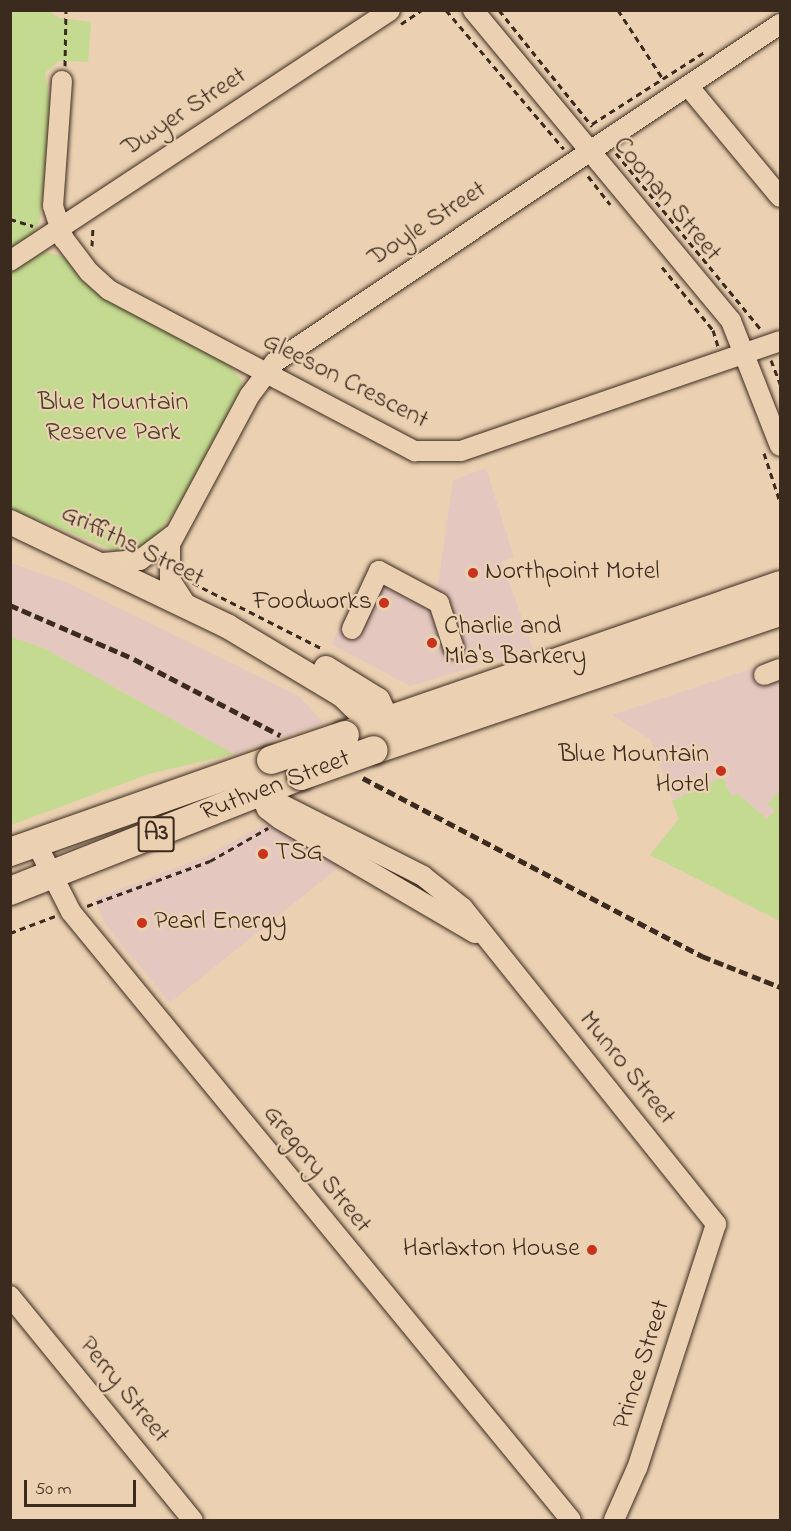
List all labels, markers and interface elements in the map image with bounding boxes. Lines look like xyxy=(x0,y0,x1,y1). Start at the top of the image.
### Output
street label: Dwyer Street xyxy=(117,61,253,165)
street label: Coonan Street xyxy=(605,131,727,269)
street label: Doyle Street xyxy=(363,175,493,275)
street label: Gleeson Crescent xyxy=(257,327,433,437)
park label: Blue Mountain Reserve Park xyxy=(38,388,188,449)
street label: Griffiths Street xyxy=(55,499,209,595)
place label: Northpoint Motel xyxy=(485,557,660,589)
marker: Northpoint Motel xyxy=(466,566,480,580)
place label: Foodworks xyxy=(253,587,372,619)
marker: Foodworks xyxy=(377,596,391,610)
place label: Charlie and Mia's Barkery xyxy=(444,612,586,674)
marker: Charlie and Mia's Barkery xyxy=(425,636,439,650)
place label: Blue Mountain Hotel xyxy=(559,740,709,802)
street label: Ruthven Street xyxy=(197,744,355,830)
marker: Blue Mountain Hotel xyxy=(714,764,728,778)
road number: A3 xyxy=(136,813,176,855)
place label: TSG xyxy=(275,838,323,870)
marker: TSG xyxy=(256,847,270,861)
place label: Pearl Energy xyxy=(154,907,287,939)
marker: Pearl Energy xyxy=(135,916,149,930)
street label: Munro Street xyxy=(571,1006,681,1132)
street label: Gregory Street xyxy=(255,1100,377,1240)
place label: Harlaxton House xyxy=(403,1234,580,1266)
marker: Harlaxton House xyxy=(585,1243,599,1257)
street label: Prince Street xyxy=(607,1296,679,1434)
street label: Perry Street xyxy=(71,1332,175,1450)
scale bar xyxy=(27,1468,140,1506)
text: 50 m xyxy=(35,1477,72,1503)

